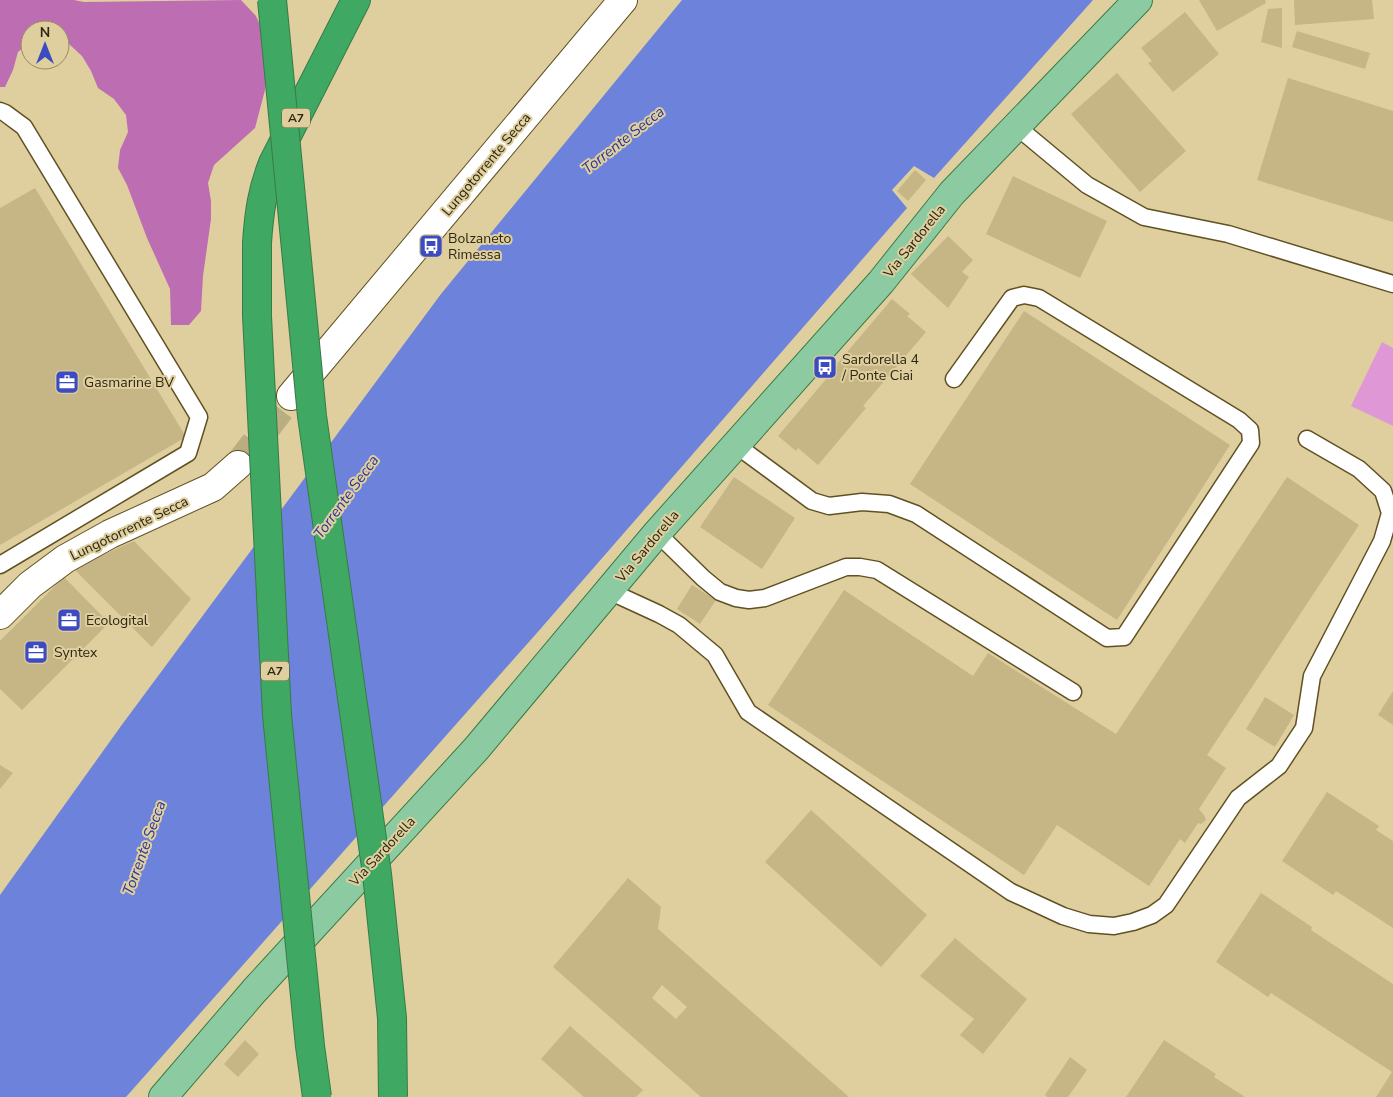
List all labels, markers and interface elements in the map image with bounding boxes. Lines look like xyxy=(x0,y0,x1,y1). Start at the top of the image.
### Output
north arrow xyxy=(20,20,70,70)
text: N xyxy=(40,23,50,42)
water label: Torrente Secca xyxy=(578,102,668,178)
road number: A7 xyxy=(282,109,310,128)
street label: Lungotorrente Secca xyxy=(438,109,535,220)
street label: Via Sardorella xyxy=(878,201,950,283)
place label: Bolzaneto Rimessa xyxy=(448,229,511,264)
bus stop icon: Bolzaneto Rimessa xyxy=(418,233,444,259)
place label: Sardorella 4 / Ponte Ciai xyxy=(841,350,919,385)
bus stop icon: Sardorella 4 / Ponte Ciai xyxy=(812,354,838,380)
office icon: Gasmarine BV xyxy=(54,369,80,395)
place label: Gasmarine BV xyxy=(84,373,174,392)
water label: Torrente Secca xyxy=(309,451,383,543)
street label: Lungotorrente Secca xyxy=(67,492,191,565)
street label: Via Sardorella xyxy=(611,506,683,587)
office icon: Ecologital xyxy=(56,607,82,633)
place label: Ecologital xyxy=(86,611,149,630)
office icon: Syntex xyxy=(23,639,49,665)
place label: Syntex xyxy=(54,643,98,662)
road number: A7 xyxy=(261,661,289,680)
water label: Torrente Secca xyxy=(118,798,170,898)
street label: Via Sardorella xyxy=(344,812,420,891)

